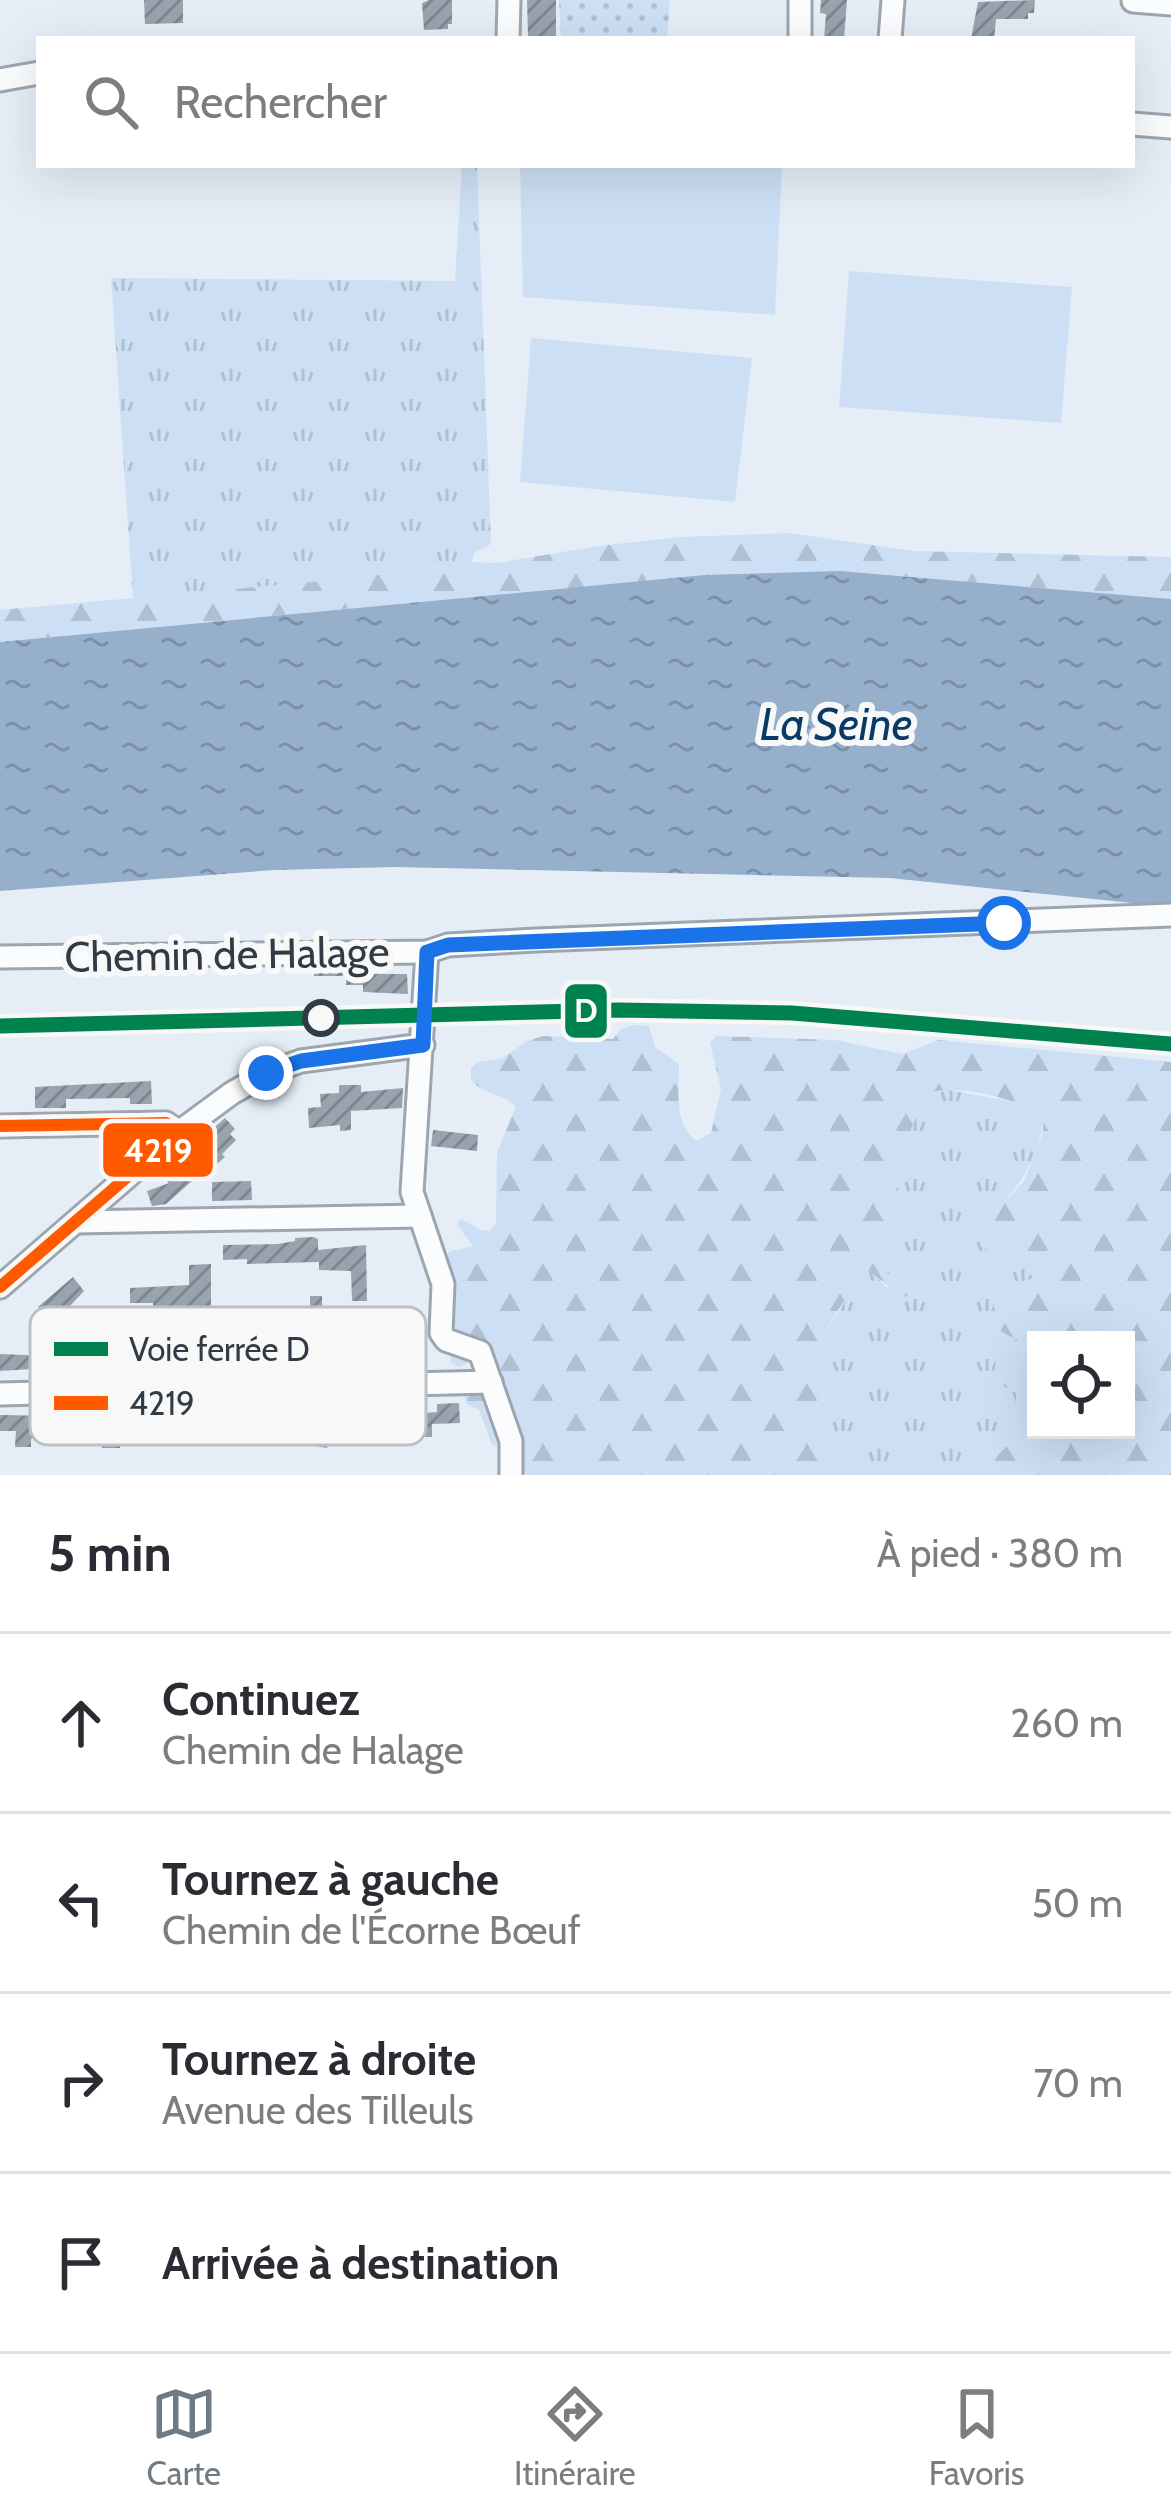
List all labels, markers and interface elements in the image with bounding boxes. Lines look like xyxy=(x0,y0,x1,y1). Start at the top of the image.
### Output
search box xyxy=(36,36,1135,168)
icon: search xyxy=(78,69,144,135)
text: Rechercher xyxy=(174,75,387,129)
water label: La Seine xyxy=(760,697,912,751)
route start xyxy=(977,896,1031,950)
street label: Chemin de Halage xyxy=(64,925,390,983)
line badge: D xyxy=(563,982,609,1040)
text: D xyxy=(574,990,598,1030)
unlabelled marker xyxy=(304,1001,338,1035)
route end xyxy=(239,1046,293,1100)
line badge: 4219 xyxy=(101,1121,215,1179)
text: 4219 xyxy=(124,1130,192,1170)
legend xyxy=(30,1307,426,1445)
text: Voie ferrée D xyxy=(129,1329,310,1369)
map controls xyxy=(1027,1331,1135,1439)
button: locate xyxy=(1027,1331,1135,1439)
text: 4219 xyxy=(129,1383,195,1423)
text: 5 min xyxy=(48,1522,172,1584)
text: À pied · 380 m xyxy=(877,1529,1123,1577)
text: Continuez xyxy=(162,1672,359,1726)
icon: ahead xyxy=(48,1690,114,1756)
text: 260 m xyxy=(1010,1699,1123,1747)
text: Chemin de Halage xyxy=(162,1726,464,1774)
text: Tournez à gauche xyxy=(162,1852,499,1906)
icon: left xyxy=(48,1870,114,1936)
text: 50 m xyxy=(1032,1879,1123,1927)
text: Chemin de l'Écorne Bœuf xyxy=(162,1906,581,1954)
text: Tournez à droite xyxy=(162,2032,476,2086)
icon: right xyxy=(48,2050,114,2116)
text: 70 m xyxy=(1034,2059,1123,2107)
text: Avenue des Tilleuls xyxy=(162,2086,474,2134)
icon: arrive xyxy=(48,2230,114,2296)
text: Arrivée à destination xyxy=(162,2236,559,2290)
tab: Carte xyxy=(147,2381,221,2493)
tab: Itinéraire xyxy=(514,2381,636,2493)
tab: Favoris xyxy=(929,2381,1024,2493)

